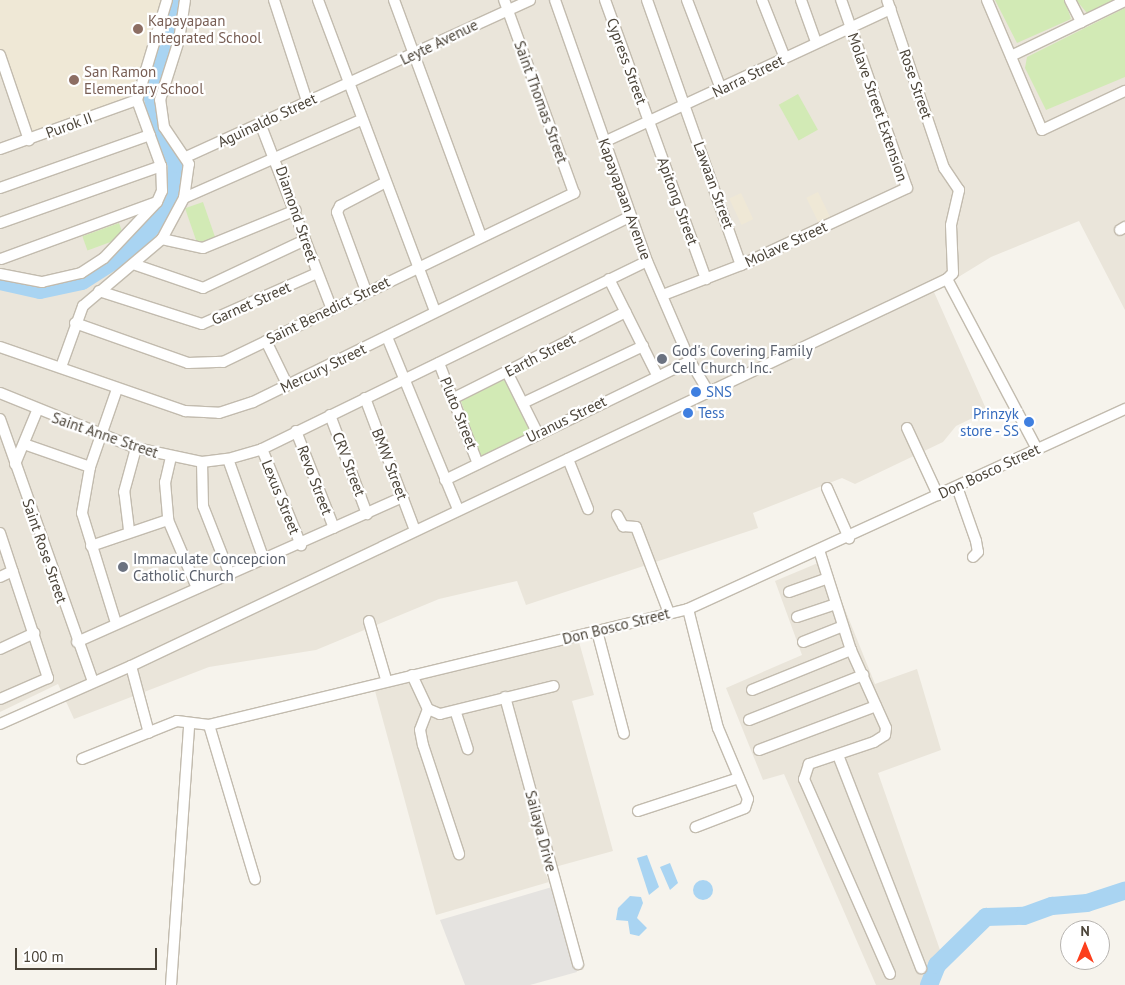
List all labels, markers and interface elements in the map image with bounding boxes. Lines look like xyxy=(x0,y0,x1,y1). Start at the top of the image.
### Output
place label: Kapayapaan Integrated School xyxy=(148,11,262,46)
street label: Leyte Avenue xyxy=(397,15,481,69)
street label: Cypress Street xyxy=(603,15,651,107)
marker: Kapayapaan Integrated School xyxy=(132,23,144,35)
street label: Molave Street Extension xyxy=(844,30,912,184)
street label: Saint Thomas Street xyxy=(510,38,572,166)
street label: Rose Street xyxy=(896,47,936,121)
street label: Narra Street xyxy=(709,51,787,101)
place label: San Ramon Elementary School xyxy=(84,62,204,97)
marker: San Ramon Elementary School xyxy=(68,74,80,86)
street label: Aguinaldo Street xyxy=(215,89,319,151)
street label: Purok II xyxy=(43,108,95,142)
street label: Kapayapaan Avenue xyxy=(595,136,655,262)
street label: Lawaan Street xyxy=(690,139,738,231)
street label: Apitong Street xyxy=(654,154,702,248)
street label: Diamond Street xyxy=(272,164,322,264)
street label: Molave Street xyxy=(742,217,830,271)
street label: Saint Benedict Street xyxy=(263,272,393,348)
street label: Garnet Street xyxy=(209,278,293,328)
street label: Earth Street xyxy=(502,330,578,380)
street label: Mercury Street xyxy=(277,339,369,397)
place label: God's Covering Family Cell Church Inc. xyxy=(672,341,813,376)
marker: God's Covering Family Cell Church Inc. xyxy=(656,353,668,365)
street label: Pluto Street xyxy=(436,374,482,452)
place label: SNS xyxy=(706,383,732,401)
marker: SNS xyxy=(690,386,702,398)
street label: Uranus Street xyxy=(523,392,609,446)
place label: Tess xyxy=(698,404,725,422)
place label: Prinzyk store - SS xyxy=(958,404,1019,439)
marker: Tess xyxy=(682,407,694,419)
street label: Saint Anne Street xyxy=(49,408,161,462)
marker: Prinzyk store - SS xyxy=(1023,416,1035,428)
street label: BMW Street xyxy=(368,426,412,502)
street label: CRV Street xyxy=(328,429,370,499)
street label: Don Bosco Street xyxy=(935,440,1043,502)
street label: Revo Street xyxy=(294,443,336,517)
street label: Lexus Street xyxy=(258,457,304,537)
street label: Saint Rose Street xyxy=(19,496,71,606)
place label: Immaculate Concepcion Catholic Church xyxy=(133,549,286,584)
marker: Immaculate Concepcion Catholic Church xyxy=(117,561,129,573)
street label: Don Bosco Street xyxy=(560,604,672,648)
street label: Sailaya Drive xyxy=(522,788,560,874)
north arrow xyxy=(1060,920,1110,970)
text: N xyxy=(1080,922,1090,940)
scale bar xyxy=(18,938,160,970)
text: 100 m xyxy=(23,947,64,966)

